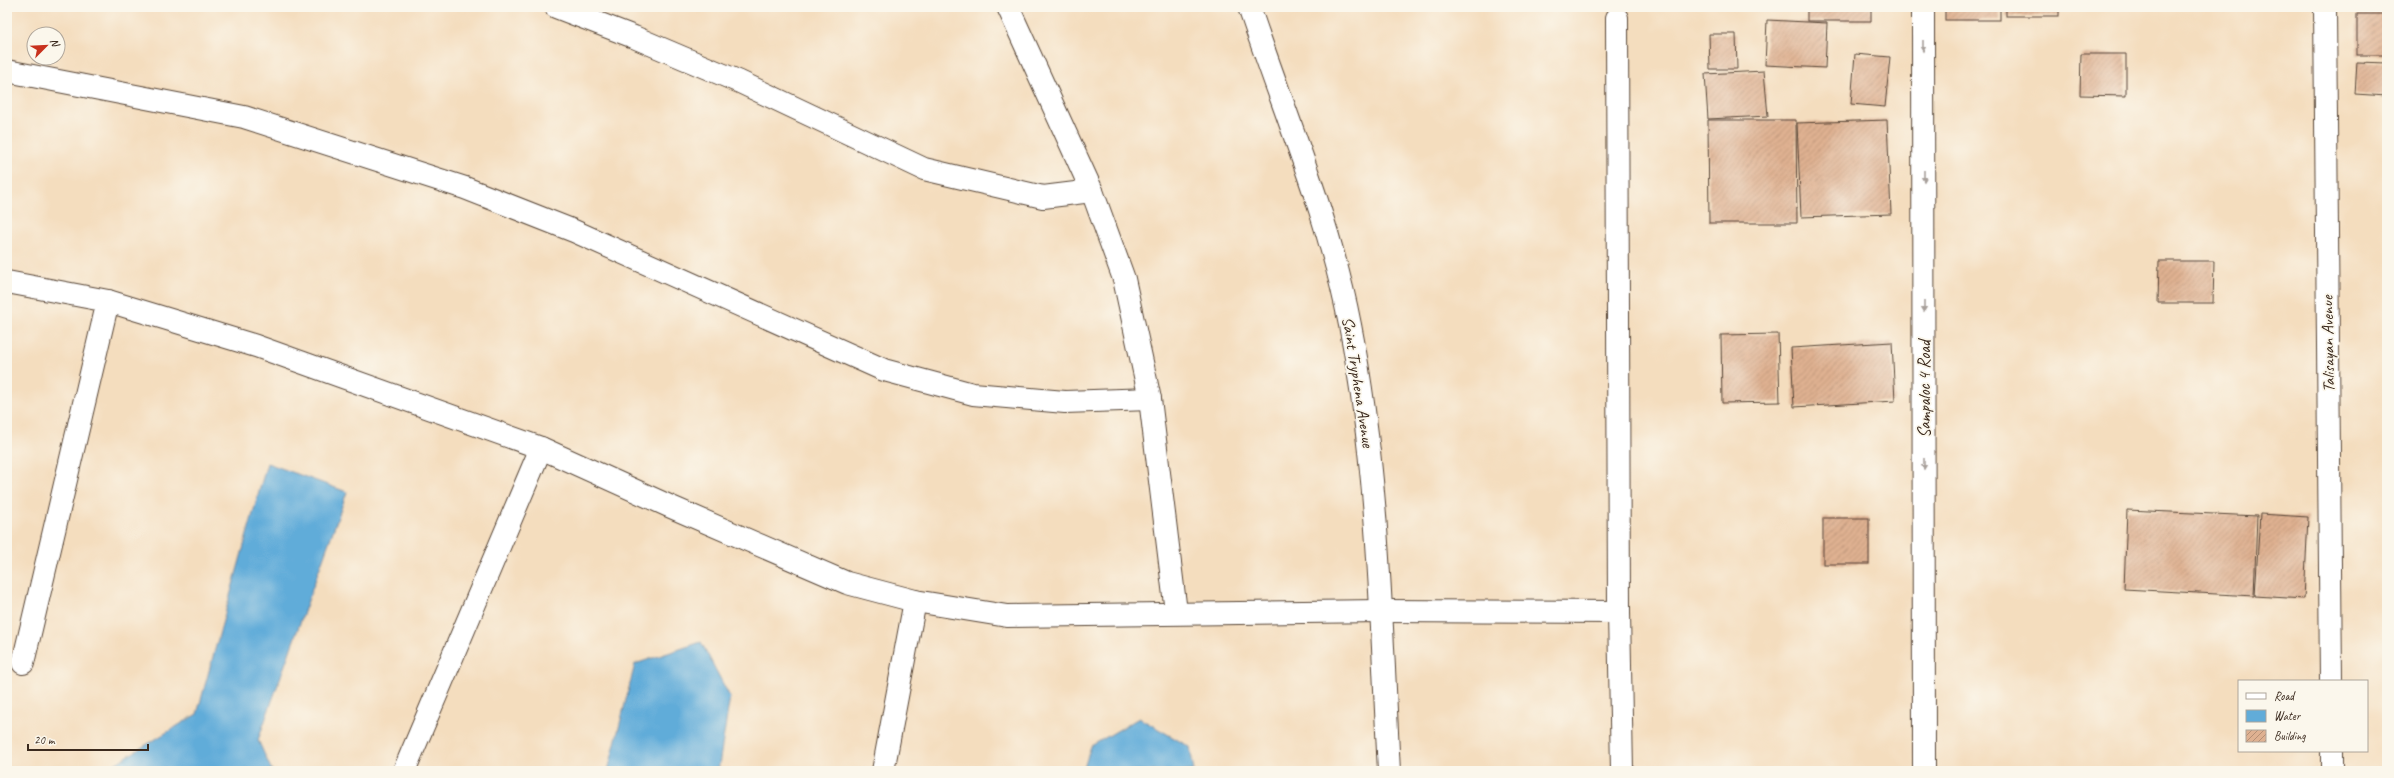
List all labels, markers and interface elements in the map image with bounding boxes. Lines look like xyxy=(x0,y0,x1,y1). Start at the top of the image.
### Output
north arrow xyxy=(26,26,66,66)
text: N xyxy=(47,36,64,50)
one-way arrow xyxy=(1920,40,1926,53)
one-way arrow xyxy=(1921,170,1927,183)
street label: Talisayan Avenue xyxy=(2317,294,2339,393)
one-way arrow xyxy=(1921,300,1927,313)
street label: Saint Tryphena Avenue xyxy=(1337,315,1379,450)
street label: Sampaloc 4 Road xyxy=(1914,338,1935,438)
one-way arrow xyxy=(1921,458,1927,471)
legend xyxy=(2238,680,2368,752)
text: Road xyxy=(2274,688,2296,704)
text: Water xyxy=(2274,708,2302,724)
scale bar xyxy=(28,726,148,752)
text: Building xyxy=(2274,728,2306,744)
text: 20 m xyxy=(34,732,56,748)

